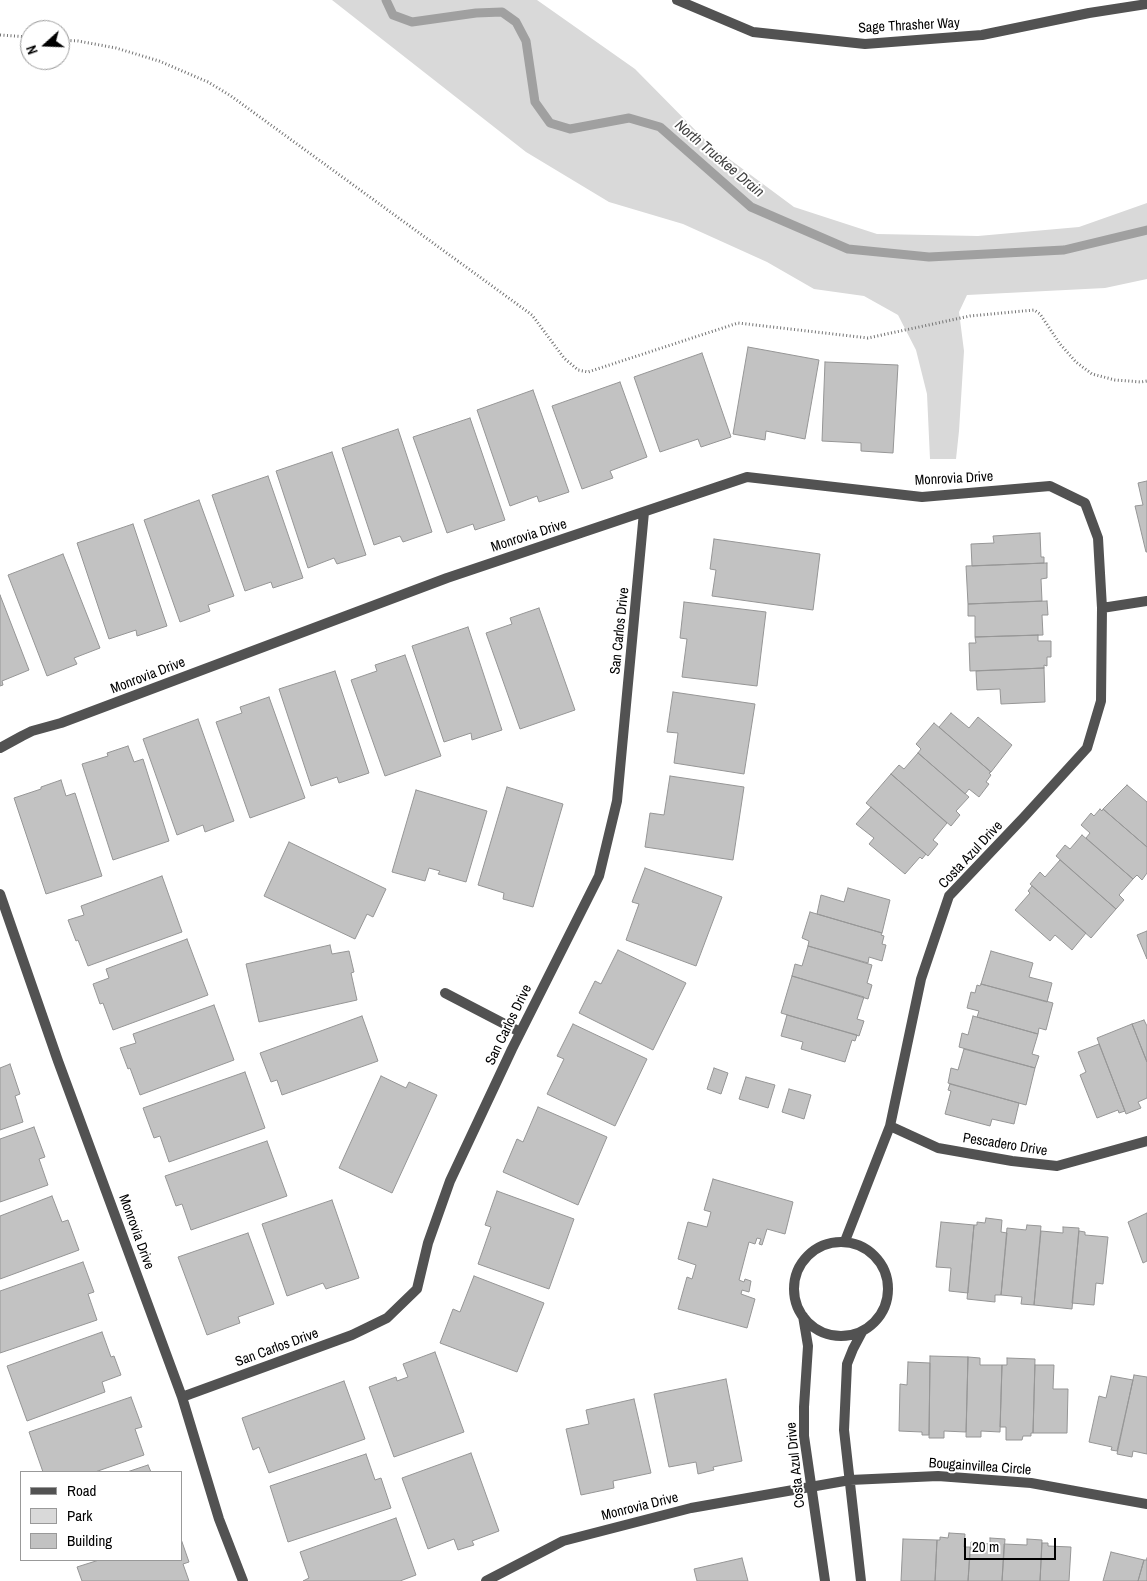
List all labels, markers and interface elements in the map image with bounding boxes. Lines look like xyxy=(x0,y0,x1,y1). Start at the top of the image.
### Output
street label: Sage Thrasher Way xyxy=(858,15,960,37)
north arrow xyxy=(20,20,70,70)
text: N xyxy=(22,43,42,57)
water label: North Truckee Drain xyxy=(671,116,767,202)
street label: Monrovia Drive xyxy=(914,469,994,489)
street label: Monrovia Drive xyxy=(489,516,569,556)
street label: San Carlos Drive xyxy=(607,587,633,675)
street label: Monrovia Drive xyxy=(108,654,188,698)
street label: Costa Azul Drive xyxy=(935,818,1007,892)
street label: San Carlos Drive xyxy=(482,982,536,1068)
street label: Pescadero Drive xyxy=(961,1130,1049,1160)
street label: Monrovia Drive xyxy=(115,1192,157,1272)
street label: San Carlos Drive xyxy=(233,1325,321,1371)
street label: Costa Azul Drive xyxy=(783,1421,809,1509)
street label: Bougainvillea Circle xyxy=(928,1455,1032,1479)
legend xyxy=(20,1471,182,1561)
text: Road xyxy=(67,1480,96,1501)
street label: Monrovia Drive xyxy=(600,1489,680,1525)
text: Park xyxy=(67,1505,92,1526)
scale bar xyxy=(967,1528,1060,1560)
text: Building xyxy=(67,1530,112,1551)
text: 20 m xyxy=(972,1536,999,1557)

